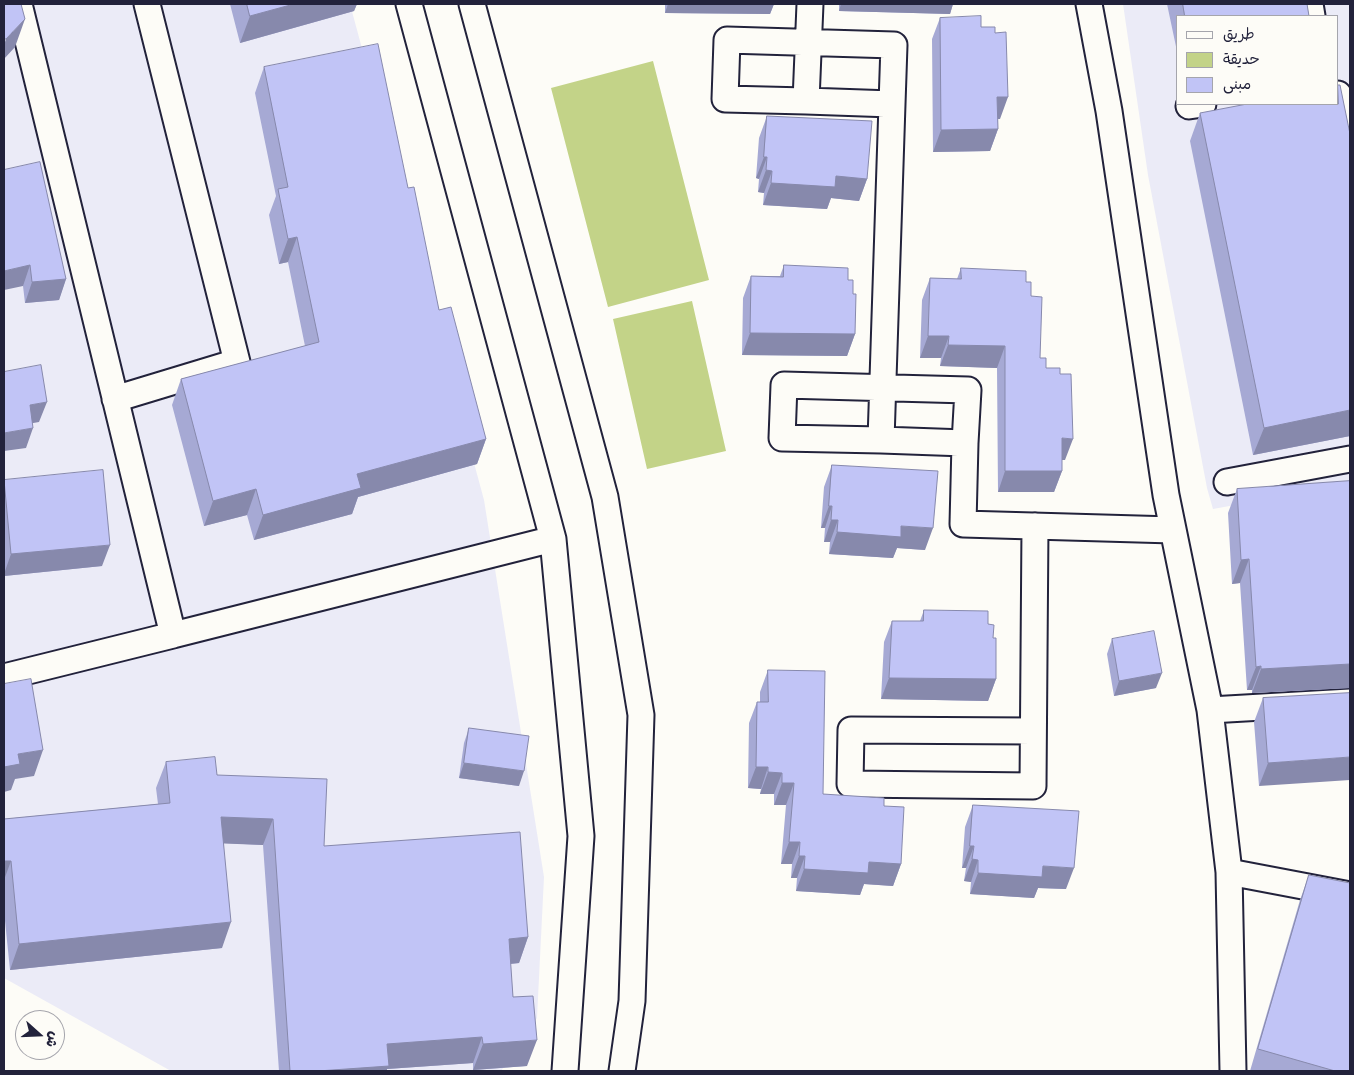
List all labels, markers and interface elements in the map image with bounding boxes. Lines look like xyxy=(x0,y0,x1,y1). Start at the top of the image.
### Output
legend xyxy=(1176,15,1339,105)
text: طريق xyxy=(1223,24,1255,44)
text: حديقة xyxy=(1223,49,1260,69)
text: مبنى xyxy=(1223,74,1251,94)
north arrow xyxy=(15,1010,65,1060)
text: ش xyxy=(42,1029,64,1050)

